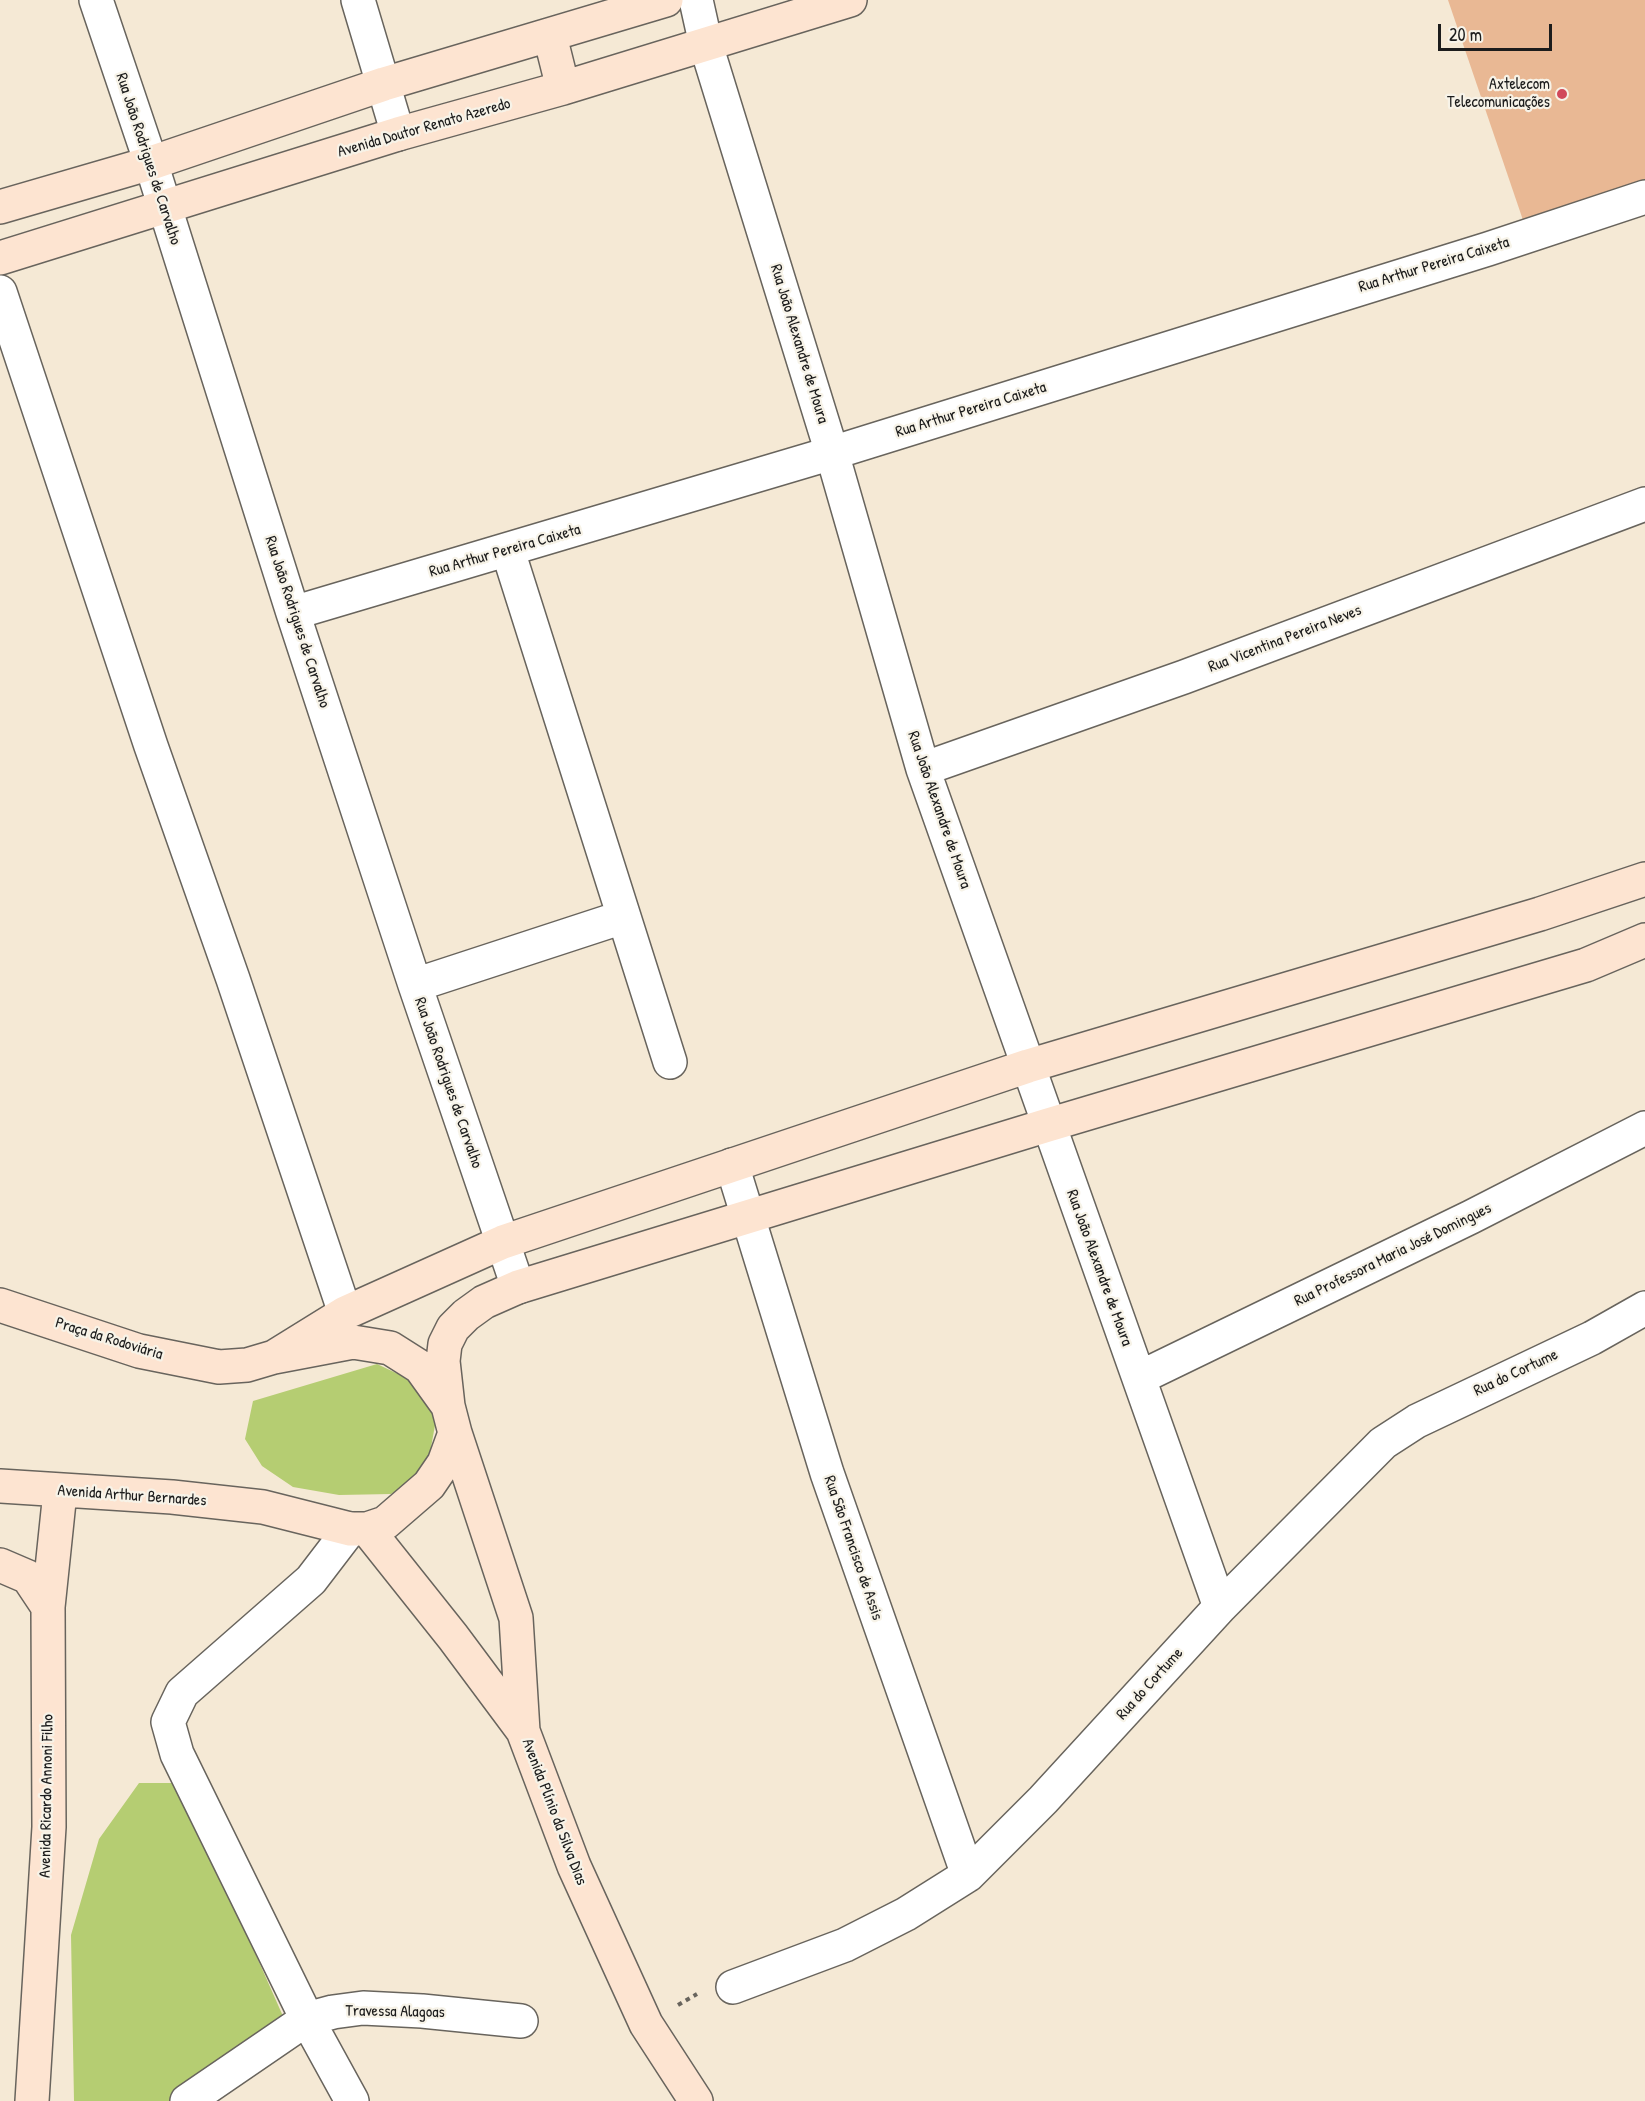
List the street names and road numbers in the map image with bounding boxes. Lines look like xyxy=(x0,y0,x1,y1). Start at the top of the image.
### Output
street label: Rua João Rodrigues de Carvalho xyxy=(111,71,185,247)
street label: Avenida Doutor Renato Azeredo xyxy=(335,94,513,162)
street label: Rua Arthur Pereira Caixeta xyxy=(1356,233,1512,297)
street label: Rua João Alexandre de Moura xyxy=(766,262,832,426)
street label: Rua Arthur Pereira Caixeta xyxy=(893,378,1049,442)
street label: Rua Arthur Pereira Caixeta xyxy=(427,520,583,582)
street label: Rua João Rodrigues de Carvalho xyxy=(260,534,334,710)
street label: Rua Vicentina Pereira Neves xyxy=(1206,601,1364,677)
street label: Rua João Alexandre de Moura xyxy=(903,729,975,891)
street label: Rua João Rodrigues de Carvalho xyxy=(410,995,486,1171)
street label: Rua João Alexandre de Moura xyxy=(1062,1187,1136,1349)
street label: Rua Professora Maria José Domingues xyxy=(1291,1199,1495,1311)
street label: Praça da Rodoviária xyxy=(53,1314,165,1364)
street label: Rua do Cortume xyxy=(1471,1345,1561,1401)
street label: Rua São Francisco de Assis xyxy=(819,1473,887,1623)
street label: Avenida Arthur Bernardes xyxy=(57,1481,207,1511)
street label: Rua do Cortume xyxy=(1113,1644,1187,1724)
street label: Avenida Ricardo Annoni Filho xyxy=(36,1714,58,1878)
street label: Avenida Plínio da Silva Dias xyxy=(517,1736,591,1888)
street label: Travessa Alagoas xyxy=(345,2002,445,2022)

